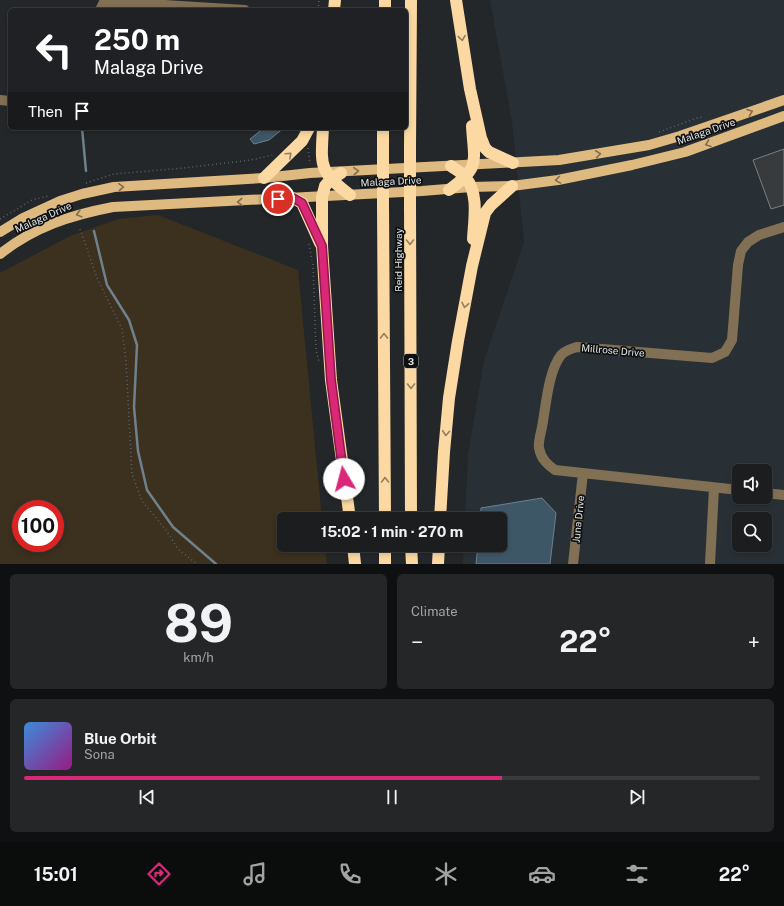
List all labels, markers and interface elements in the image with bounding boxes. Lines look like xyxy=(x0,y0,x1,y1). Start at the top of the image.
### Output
text: 250 m xyxy=(94,23,180,56)
icon: left xyxy=(28,24,80,76)
one-way arrow xyxy=(457,35,466,42)
text: Malaga Drive xyxy=(94,57,204,78)
icon: arrive xyxy=(71,100,93,122)
text: Then xyxy=(28,103,63,120)
one-way arrow xyxy=(746,108,753,117)
street label: Malaga Drive xyxy=(675,115,737,147)
one-way arrow xyxy=(705,139,712,148)
one-way arrow xyxy=(595,150,601,159)
one-way arrow xyxy=(284,152,292,160)
one-way arrow xyxy=(353,167,359,176)
street label: Malaga Drive xyxy=(360,173,422,189)
one-way arrow xyxy=(555,175,561,184)
one-way arrow xyxy=(118,182,124,191)
pin xyxy=(261,182,295,216)
icon: arrive xyxy=(267,188,289,210)
one-way arrow xyxy=(237,197,243,206)
street label: Malaga Drive xyxy=(13,199,74,235)
one-way arrow xyxy=(76,210,82,218)
street label: Reid Highway xyxy=(392,228,404,292)
one-way arrow xyxy=(406,239,414,245)
one-way arrow xyxy=(461,302,469,308)
one-way arrow xyxy=(380,333,388,339)
street label: Millrose Drive xyxy=(581,341,646,359)
road number: 3 xyxy=(404,354,418,368)
one-way arrow xyxy=(407,383,415,389)
one-way arrow xyxy=(441,430,450,436)
position arrow xyxy=(323,458,365,500)
map controls xyxy=(732,464,772,552)
button: sound xyxy=(732,464,772,504)
one-way arrow xyxy=(381,477,389,483)
street label: Juna Drive xyxy=(570,494,586,543)
speed limit sign: 100 xyxy=(12,500,64,552)
button: search xyxy=(732,512,772,552)
text: 15:02 · 1 min · 270 m xyxy=(321,523,463,540)
text: 89 xyxy=(164,593,233,654)
text: Climate xyxy=(411,604,458,619)
text: 22° xyxy=(559,623,612,659)
text: − xyxy=(411,629,423,655)
text: + xyxy=(748,629,760,655)
text: km/h xyxy=(183,650,214,665)
text: Blue Orbit xyxy=(84,730,157,747)
text: Sona xyxy=(84,747,115,762)
icon: previous xyxy=(136,786,158,808)
icon: pause xyxy=(381,786,403,808)
icon: next xyxy=(626,786,648,808)
icon: directions xyxy=(145,860,173,888)
icon: music xyxy=(241,860,269,888)
icon: phone xyxy=(336,860,364,888)
icon: climate xyxy=(432,860,460,888)
icon: car xyxy=(528,860,556,888)
icon: filters xyxy=(623,860,651,888)
text: 15:01 xyxy=(34,864,78,885)
text: 22° xyxy=(719,864,750,885)

